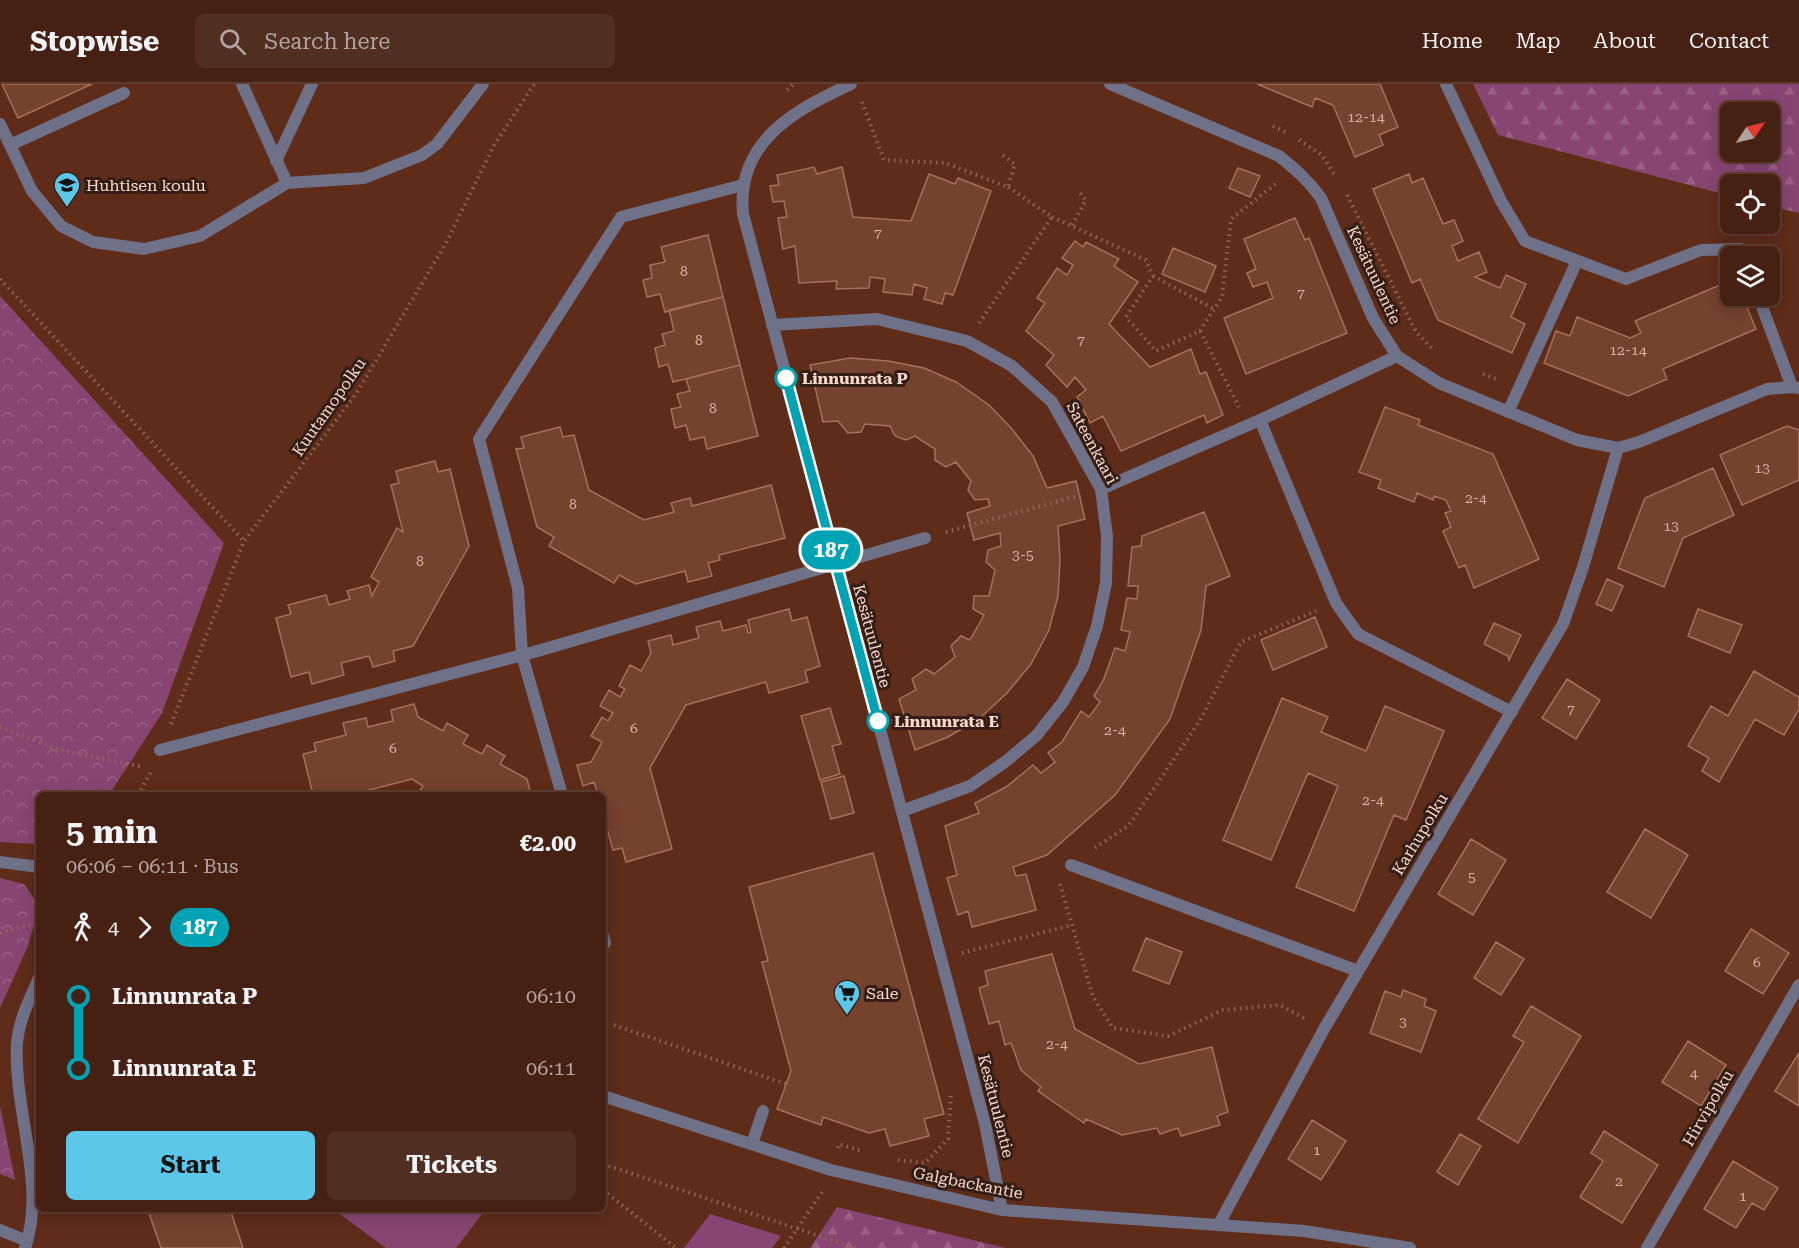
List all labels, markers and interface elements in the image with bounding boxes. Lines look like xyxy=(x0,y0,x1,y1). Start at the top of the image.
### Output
search box xyxy=(195,14,615,68)
text: Stopwise xyxy=(30,25,159,58)
icon: search xyxy=(216,25,249,58)
text: Search here xyxy=(264,29,390,54)
text: Home xyxy=(1422,29,1483,53)
text: Map xyxy=(1516,29,1561,53)
text: About xyxy=(1594,29,1656,53)
text: Contact xyxy=(1689,29,1769,53)
north arrow xyxy=(1720,102,1780,162)
map controls xyxy=(1720,102,1780,306)
house number: 12-14 xyxy=(1347,109,1385,125)
school or university icon: Huhtisen koulu xyxy=(52,170,82,208)
button: locate xyxy=(1720,174,1780,234)
place label: Huhtisen koulu xyxy=(86,176,206,195)
street label: Kesätuulentie xyxy=(1343,223,1405,327)
house number: 7 xyxy=(874,225,882,241)
button: layers xyxy=(1720,246,1780,306)
house number: 8 xyxy=(680,263,688,279)
house number: 7 xyxy=(1297,285,1305,301)
house number: 8 xyxy=(695,332,703,348)
house number: 7 xyxy=(1077,332,1085,348)
house number: 12-14 xyxy=(1609,342,1647,358)
street label: Kuutamopolku xyxy=(288,354,370,460)
marker: Linnunrata P xyxy=(775,367,797,389)
place label: Linnunrata P xyxy=(802,369,908,388)
street label: Sateenkaari xyxy=(1062,399,1122,487)
house number: 8 xyxy=(709,400,717,416)
house number: 13 xyxy=(1754,460,1770,476)
house number: 2-4 xyxy=(1465,490,1487,506)
house number: 8 xyxy=(569,496,577,512)
house number: 13 xyxy=(1663,518,1679,534)
line badge: 187 xyxy=(796,530,866,570)
text: 187 xyxy=(813,538,849,562)
house number: 3-5 xyxy=(1012,547,1034,563)
house number: 8 xyxy=(416,553,424,569)
street label: Kesätuulentie xyxy=(849,582,895,690)
house number: 7 xyxy=(1567,701,1575,717)
marker: Linnunrata E xyxy=(867,710,889,732)
place label: Linnunrata E xyxy=(894,712,999,731)
house number: 6 xyxy=(630,720,638,736)
house number: 2-4 xyxy=(1104,722,1126,738)
house number: 6 xyxy=(389,740,397,756)
street label: Karhupolku xyxy=(1388,790,1452,878)
house number: 2-4 xyxy=(1362,792,1384,808)
text: 5 min xyxy=(66,812,158,851)
text: €2.00 xyxy=(520,831,576,856)
text: 06:06 – 06:11 · Bus xyxy=(66,854,238,878)
house number: 5 xyxy=(1468,869,1476,885)
icon: walk xyxy=(66,911,99,944)
icon: forward xyxy=(128,911,161,944)
text: 4 xyxy=(108,915,119,939)
text: 187 xyxy=(182,915,217,939)
house number: 6 xyxy=(1753,954,1761,970)
supermarket icon: Sale xyxy=(832,978,862,1016)
text: Linnunrata P xyxy=(112,984,257,1009)
text: 06:10 xyxy=(526,984,576,1008)
place label: Sale xyxy=(866,984,899,1003)
house number: 3 xyxy=(1399,1014,1407,1030)
house number: 2-4 xyxy=(1046,1036,1068,1052)
street label: Kesätuulentie xyxy=(974,1052,1018,1160)
text: Linnunrata E xyxy=(112,1056,256,1081)
text: 06:11 xyxy=(526,1056,576,1080)
house number: 4 xyxy=(1690,1065,1698,1081)
street label: Hirvipolku xyxy=(1679,1066,1737,1150)
button: Start xyxy=(66,1131,315,1200)
button: Tickets xyxy=(327,1131,576,1200)
house number: 1 xyxy=(1313,1142,1321,1158)
street label: Galgbackantie xyxy=(911,1163,1025,1203)
house number: 2 xyxy=(1615,1173,1623,1189)
house number: 1 xyxy=(1739,1188,1747,1204)

